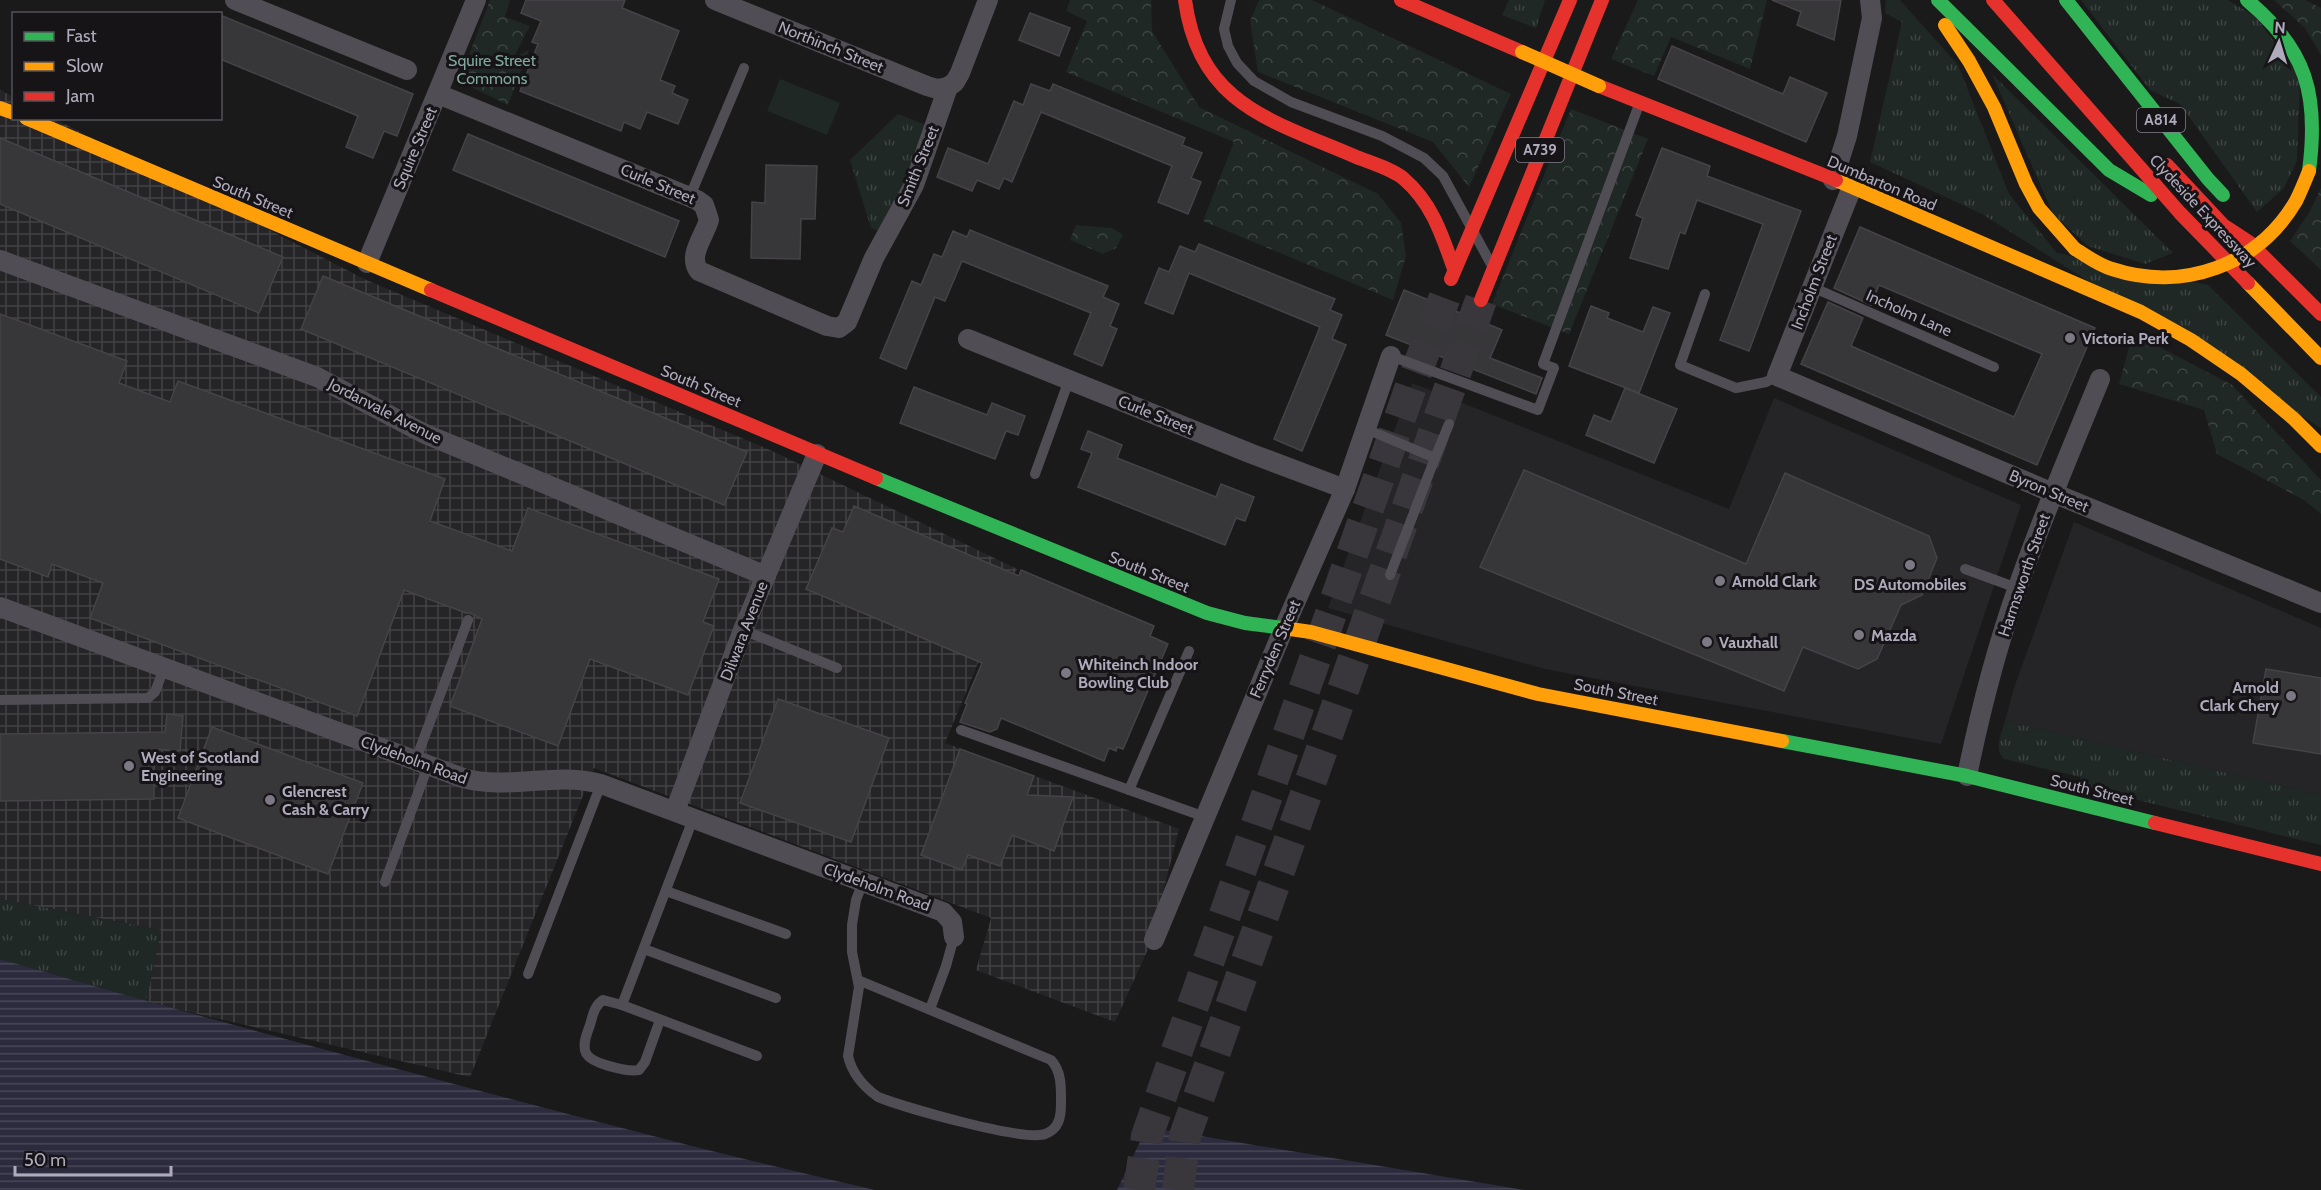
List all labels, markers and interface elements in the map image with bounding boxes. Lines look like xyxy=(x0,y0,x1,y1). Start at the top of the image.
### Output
legend xyxy=(12,12,222,120)
north arrow xyxy=(2249,12,2309,72)
street label: Northinch Street xyxy=(776,17,887,77)
text: N xyxy=(2274,18,2286,37)
text: Fast xyxy=(66,25,97,47)
park label: Squire Street Commons xyxy=(448,51,537,88)
text: Slow xyxy=(66,55,103,77)
text: Jam xyxy=(65,85,95,107)
street label: Squire Street xyxy=(389,103,441,192)
road number: A814 xyxy=(2137,108,2185,132)
street label: Smith Street xyxy=(893,122,943,209)
road number: A739 xyxy=(1516,138,1564,162)
street label: Clydeside Expressway xyxy=(2146,150,2260,272)
street label: Dumbarton Road xyxy=(1824,151,1940,215)
street label: Curle Street xyxy=(618,160,699,209)
street label: South Street xyxy=(210,172,297,223)
street label: Incholm Street xyxy=(1787,231,1841,332)
street label: Incholm Lane xyxy=(1863,286,1955,340)
place label: Victoria Perk xyxy=(2082,329,2169,348)
marker: Victoria Perk xyxy=(2063,331,2077,345)
street label: South Street xyxy=(658,361,745,412)
street label: Jordanvale Avenue xyxy=(324,374,445,448)
street label: Curle Street xyxy=(1116,391,1197,439)
street label: Byron Street xyxy=(2006,466,2092,517)
street label: Harmsworth Street xyxy=(1994,510,2054,639)
street label: South Street xyxy=(1106,547,1193,597)
marker: DS Automobiles xyxy=(1903,558,1917,572)
place label: Arnold Clark xyxy=(1732,572,1817,591)
marker: Arnold Clark xyxy=(1713,574,1727,588)
place label: DS Automobiles xyxy=(1854,575,1967,594)
street label: Dilwara Avenue xyxy=(716,579,772,683)
street label: Ferryden Street xyxy=(1246,597,1304,701)
place label: Mazda xyxy=(1871,626,1917,645)
marker: Mazda xyxy=(1852,628,1866,642)
place label: Vauxhall xyxy=(1719,633,1778,652)
marker: Vauxhall xyxy=(1700,635,1714,649)
place label: Whiteinch Indoor Bowling Club xyxy=(1078,655,1199,692)
marker: Whiteinch Indoor Bowling Club xyxy=(1059,666,1073,680)
street label: South Street xyxy=(1572,675,1660,710)
place label: Arnold Clark Chery xyxy=(2200,678,2279,715)
marker: Arnold Clark Chery xyxy=(2284,689,2298,703)
street label: Clydeholm Road xyxy=(358,732,470,788)
place label: West of Scotland Engineering xyxy=(141,748,259,785)
marker: West of Scotland Engineering xyxy=(122,759,136,773)
street label: South Street xyxy=(2048,770,2136,810)
place label: Glencrest Cash & Carry xyxy=(282,782,370,819)
marker: Glencrest Cash & Carry xyxy=(263,793,277,807)
street label: Clydeholm Road xyxy=(821,859,933,915)
scale bar xyxy=(15,1139,171,1177)
text: 50 m xyxy=(24,1149,66,1171)

